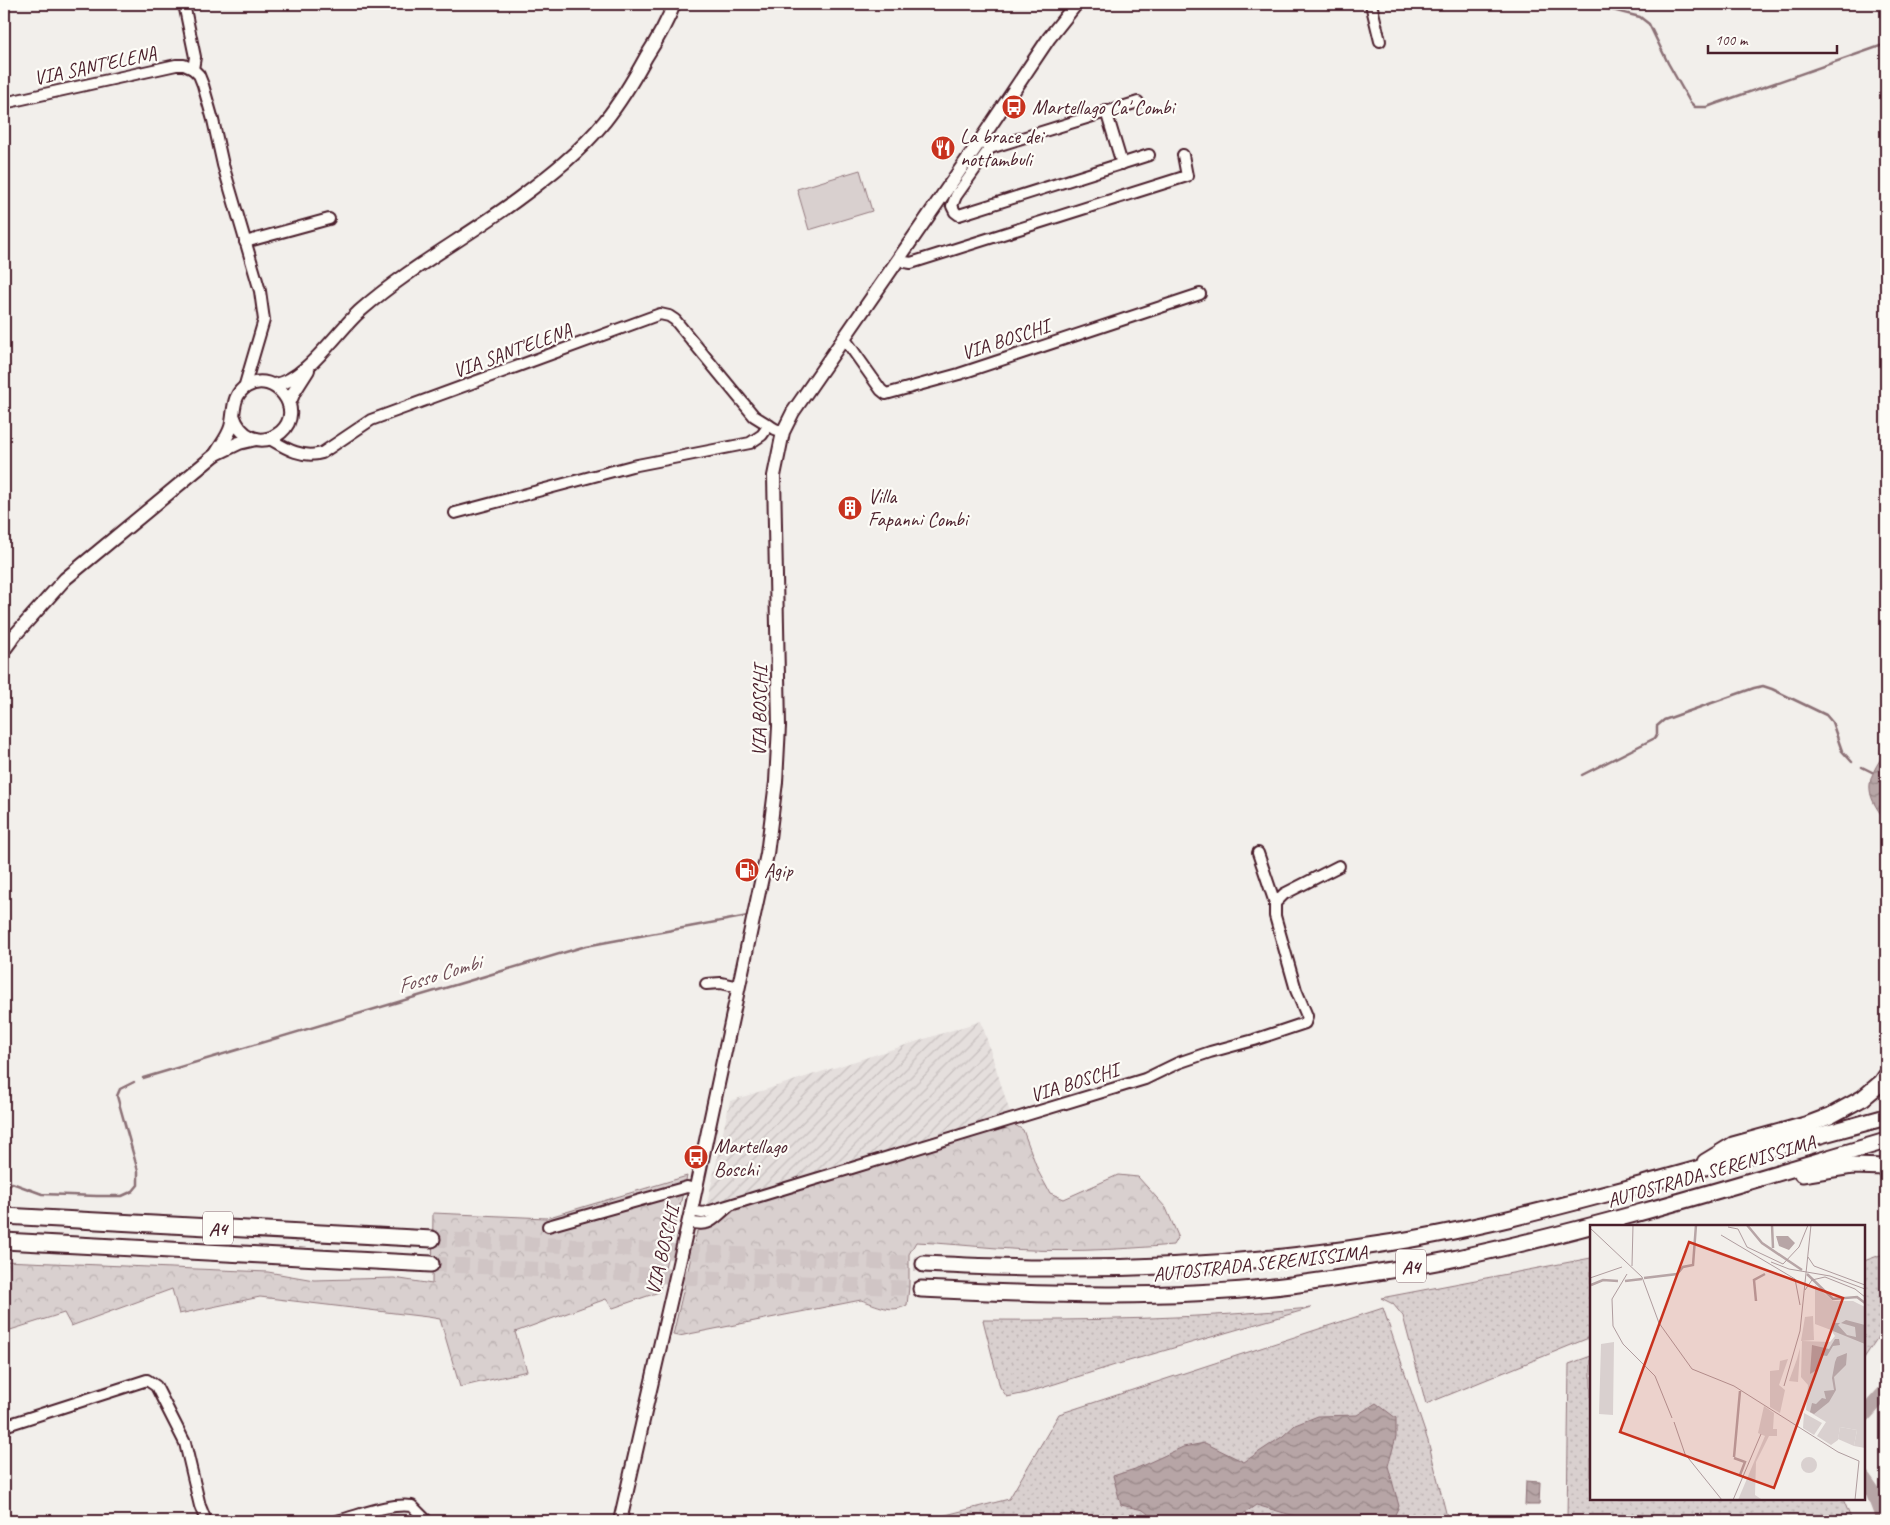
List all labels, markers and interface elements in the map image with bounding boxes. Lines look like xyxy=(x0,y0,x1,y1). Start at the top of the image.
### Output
scale bar xyxy=(1708,22,1836,54)
text: 100 m xyxy=(1715,31,1749,50)
street label: VIA SANT'ELENA xyxy=(32,40,160,91)
bus stop icon: Martellago Ca' Combi xyxy=(1001,94,1027,120)
place label: Martellago Ca' Combi xyxy=(1032,95,1176,120)
place label: La brace dei nottambuli xyxy=(960,124,1045,172)
restaurant icon: La brace dei nottambuli xyxy=(930,135,956,161)
street label: VIA BOSCHI xyxy=(958,312,1057,365)
street label: VIA SANT'ELENA xyxy=(449,317,576,384)
place label: Villa Fapanni Combi xyxy=(868,484,970,532)
building icon: Villa Fapanni Combi xyxy=(837,495,863,521)
street label: VIA BOSCHI xyxy=(746,660,773,757)
fuel station icon: Agip xyxy=(734,857,760,883)
place label: Agip xyxy=(764,858,794,883)
water label: Fosso Combi xyxy=(394,948,489,999)
street label: VIA BOSCHI xyxy=(1027,1056,1126,1108)
street label: AUTOSTRADA SERENISSIMA xyxy=(1604,1130,1819,1213)
place label: Martellago Boschi xyxy=(714,1134,788,1182)
bus stop icon: Martellago Boschi xyxy=(683,1144,709,1170)
street label: VIA BOSCHI xyxy=(640,1198,686,1297)
road number: A4 xyxy=(203,1212,233,1244)
inset map xyxy=(1590,1225,1865,1500)
street label: AUTOSTRADA SERENISSIMA xyxy=(1152,1240,1369,1287)
road number: A4 xyxy=(1396,1250,1426,1282)

